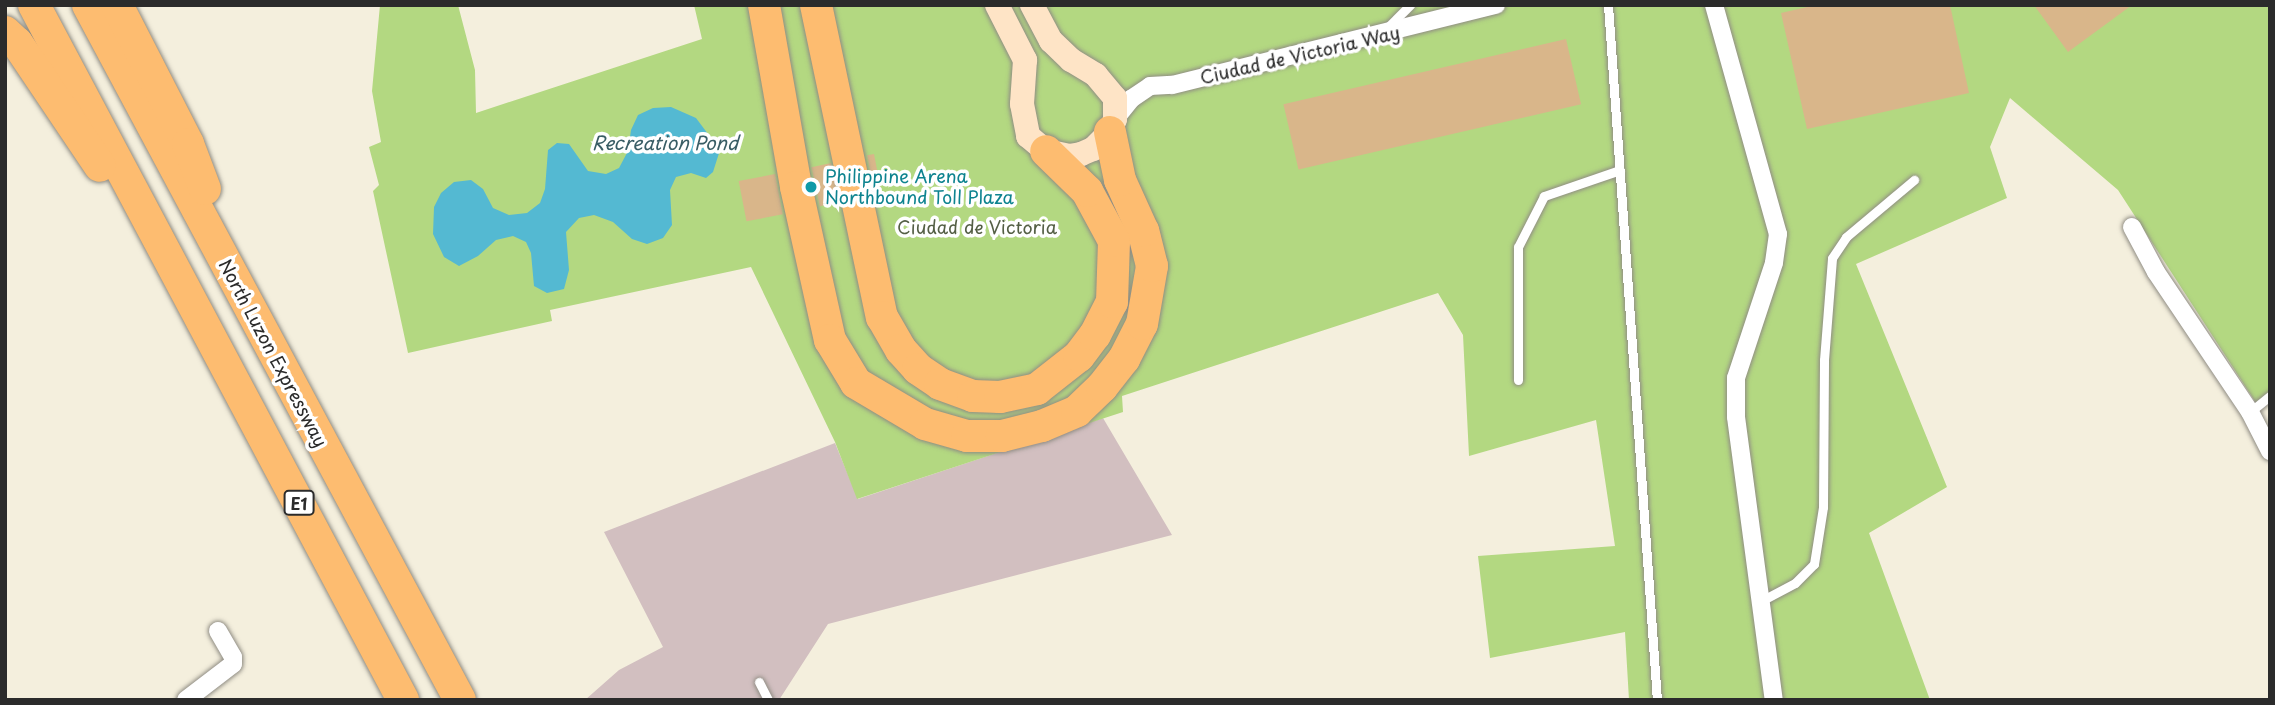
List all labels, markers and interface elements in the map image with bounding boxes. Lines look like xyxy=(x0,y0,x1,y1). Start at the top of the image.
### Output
street label: Ciudad de Victoria Way xyxy=(1197,21,1403,89)
water label: Recreation Pond xyxy=(592,132,738,154)
place label: Philippine Arena Northbound Toll Plaza xyxy=(825,166,1014,208)
marker: Philippine Arena Northbound Toll Plaza xyxy=(803,179,819,195)
park label: Ciudad de Victoria xyxy=(896,216,1058,238)
street label: North Luzon Expressway xyxy=(214,255,332,451)
road number: E1 xyxy=(283,490,315,516)

